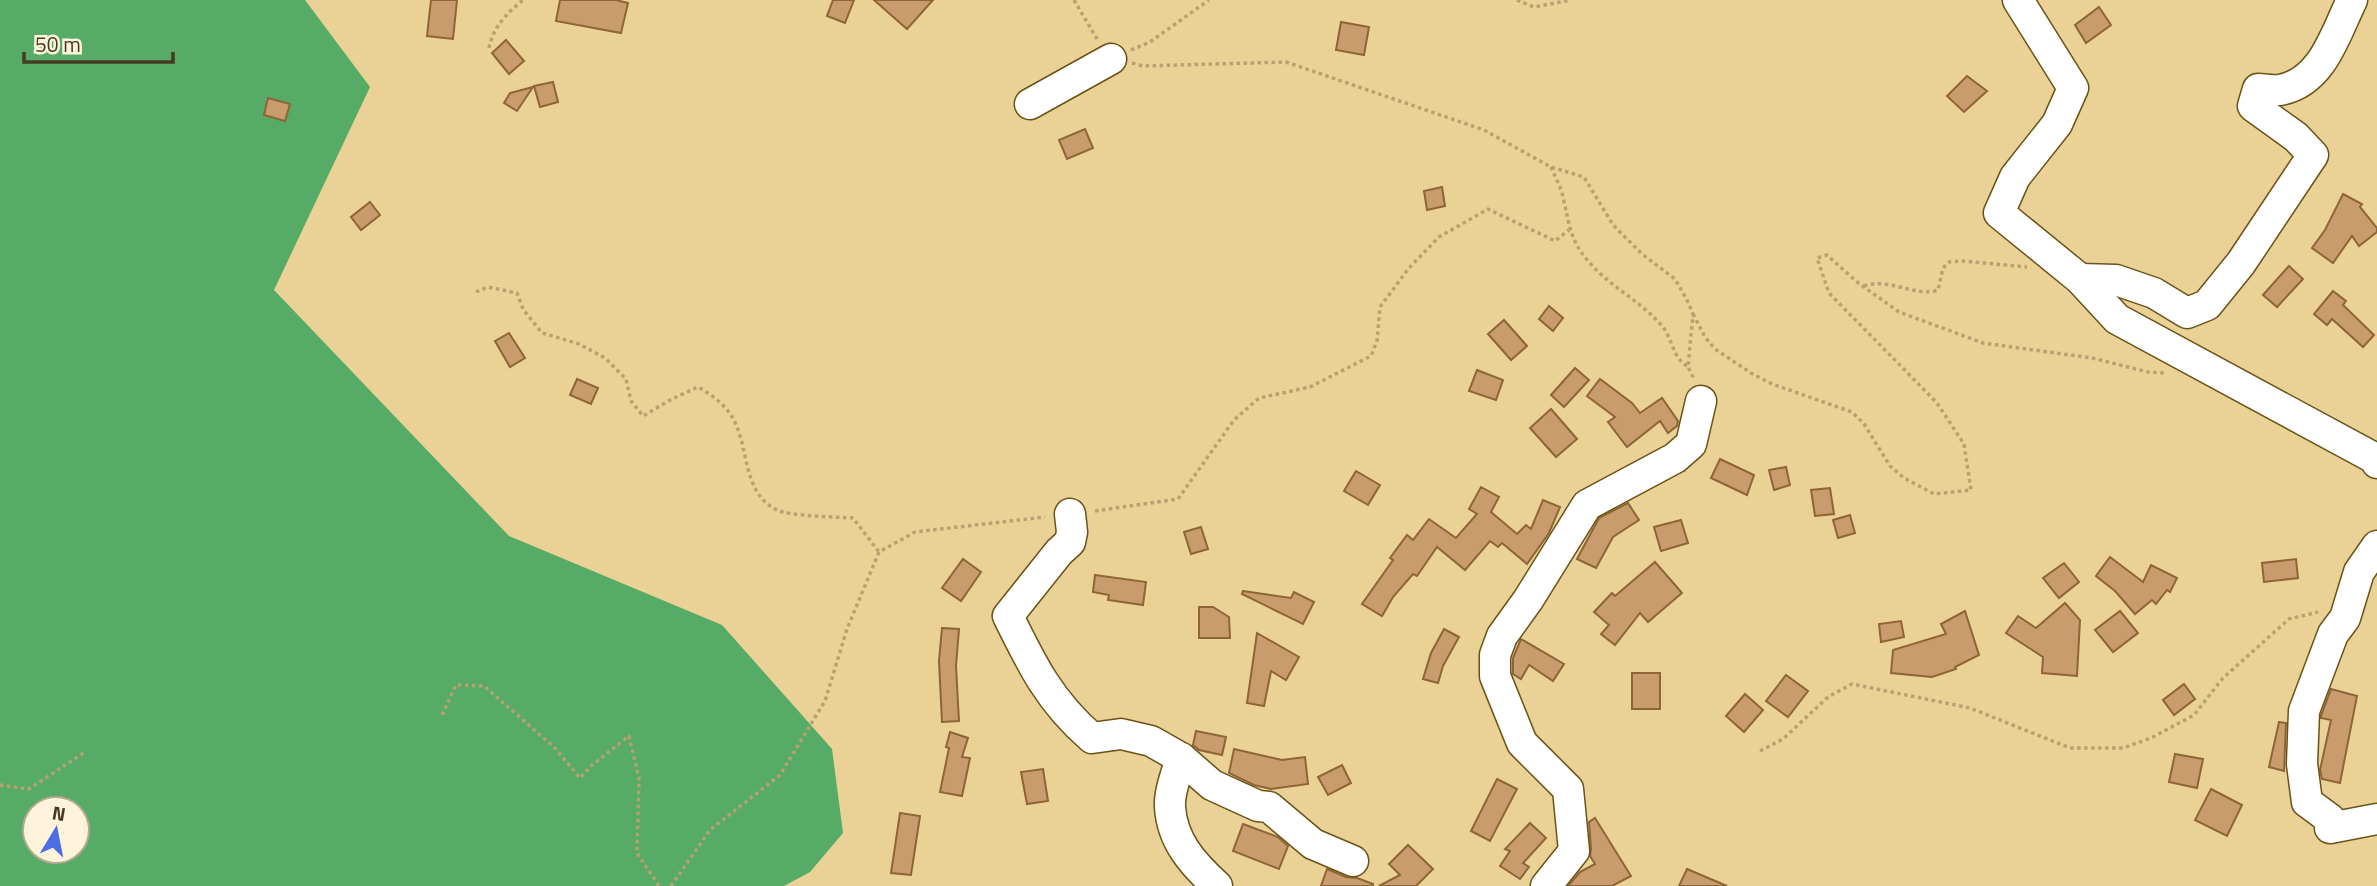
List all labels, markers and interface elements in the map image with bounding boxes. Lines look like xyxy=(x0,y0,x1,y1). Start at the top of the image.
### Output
scale bar xyxy=(24,21,173,65)
text: 50 m xyxy=(35,28,81,60)
north arrow xyxy=(21,795,91,865)
text: N xyxy=(50,797,68,828)

